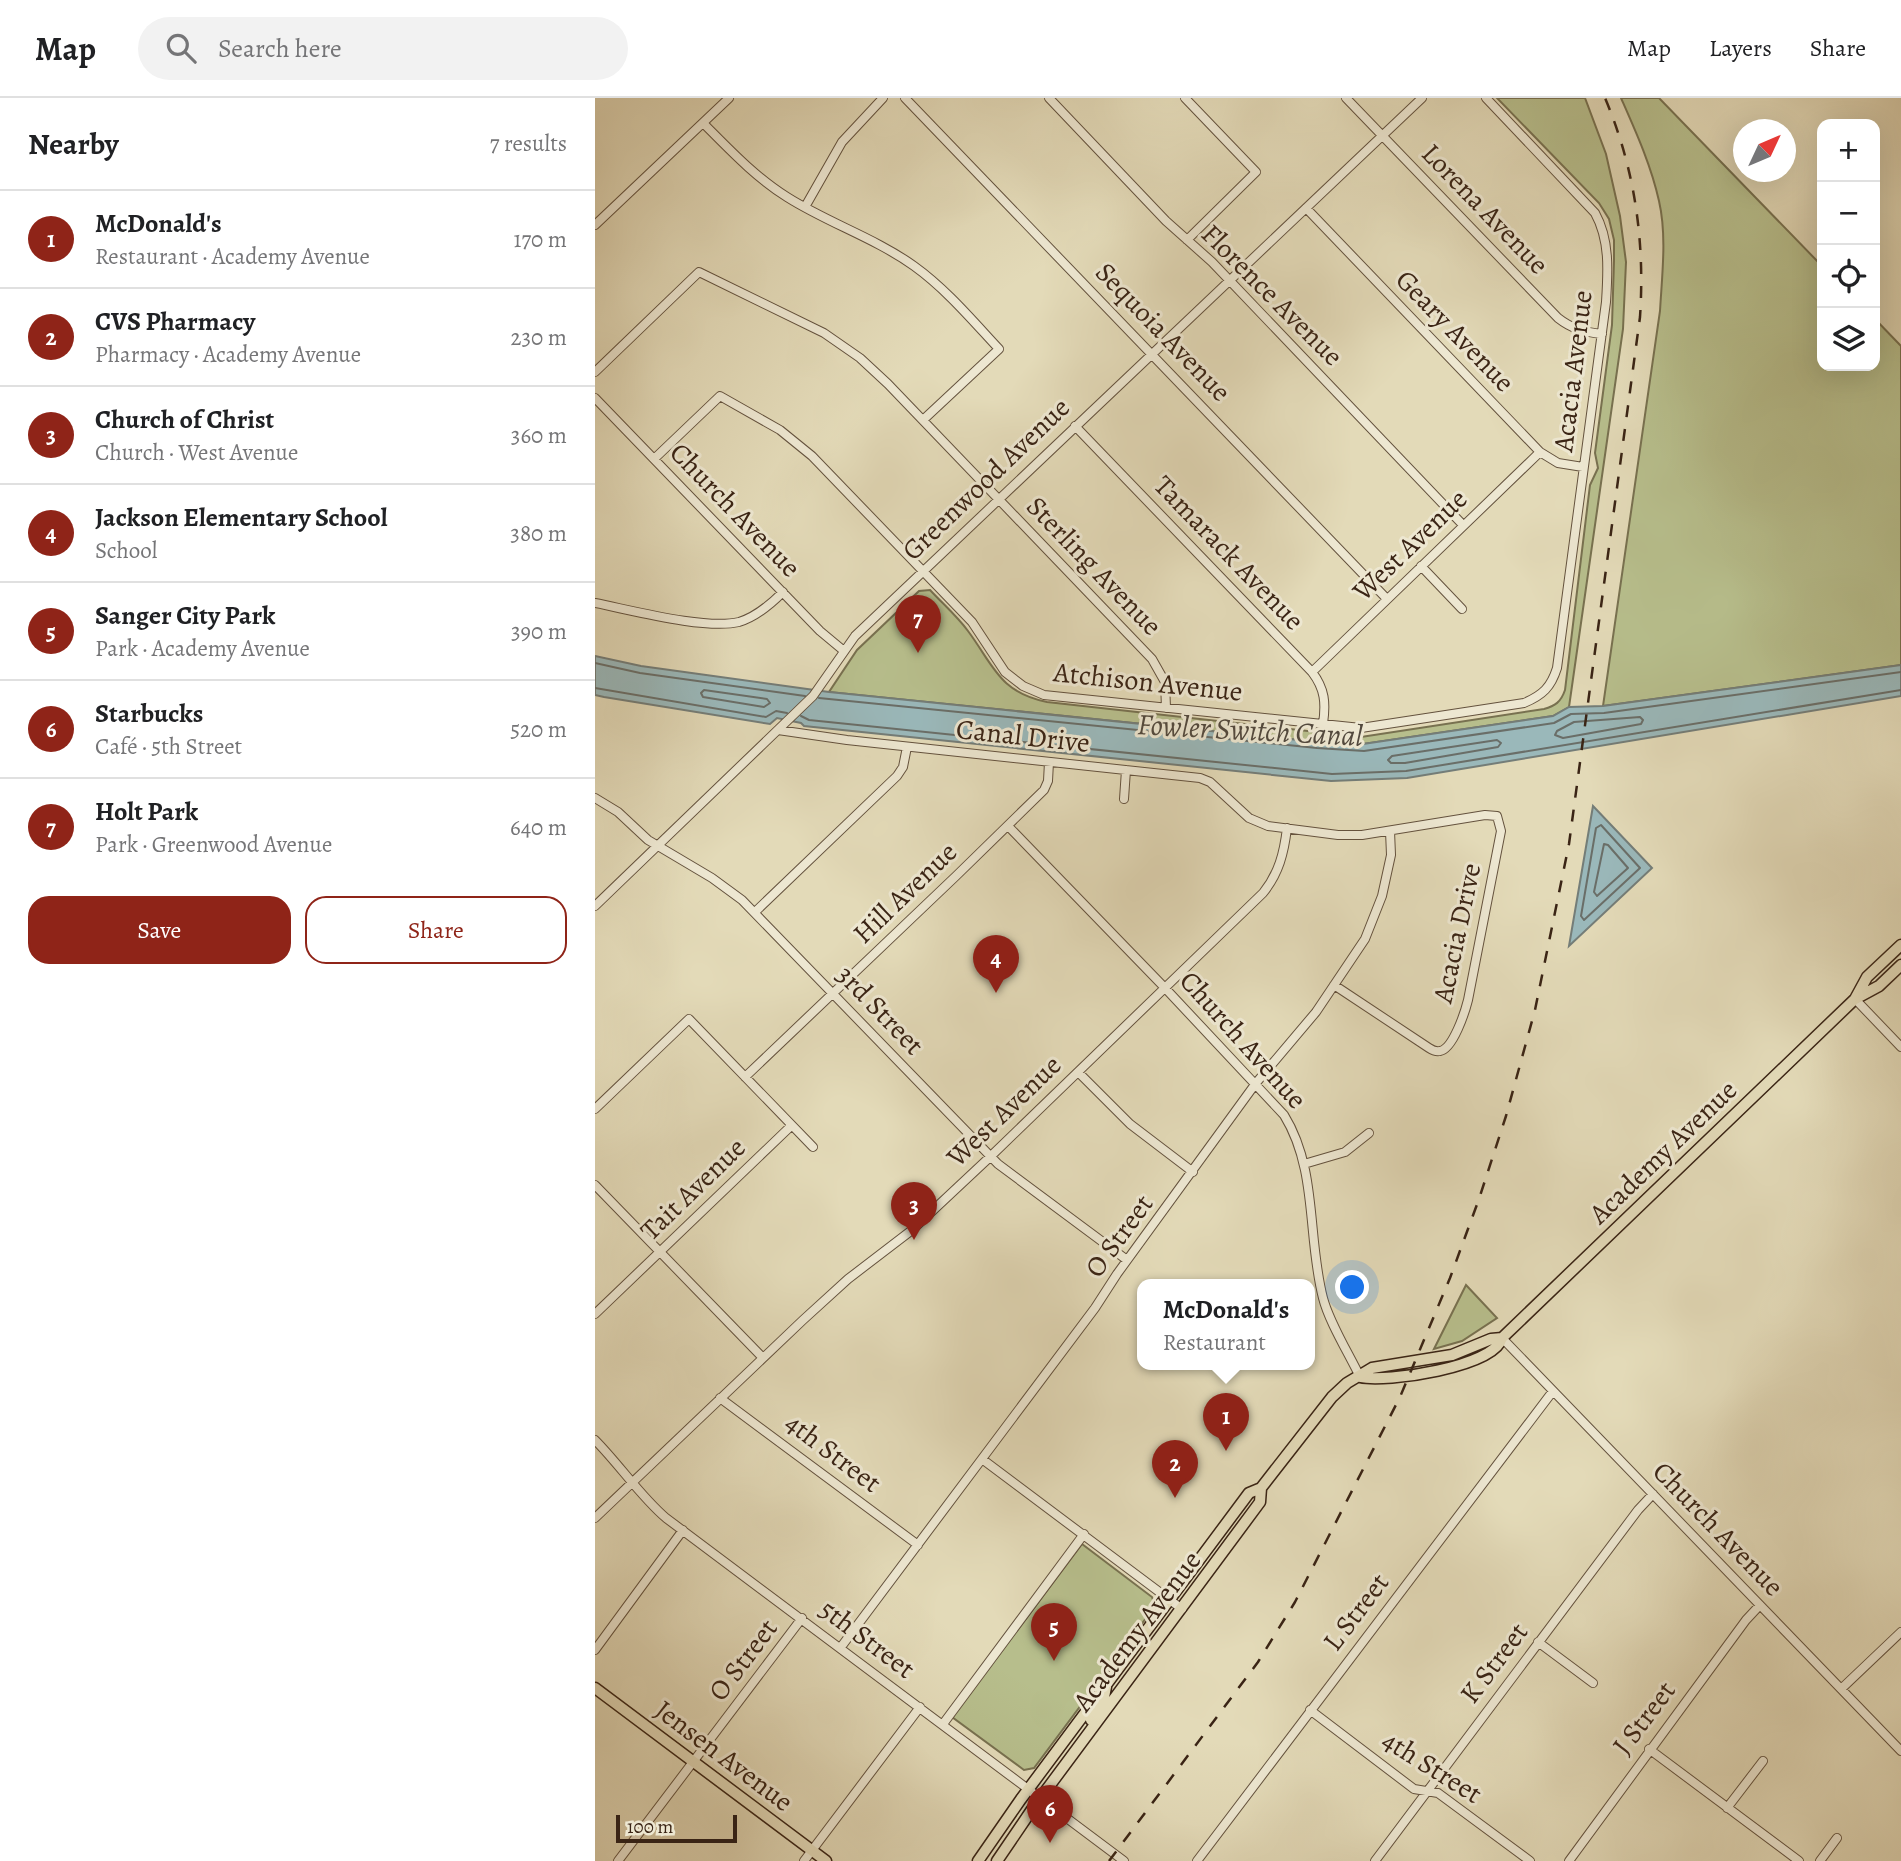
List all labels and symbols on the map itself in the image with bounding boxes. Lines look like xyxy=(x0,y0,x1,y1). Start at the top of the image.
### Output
north arrow xyxy=(1733,119,1796,182)
street label: Lorena Avenue xyxy=(1413,135,1557,283)
street label: Florence Avenue xyxy=(1193,216,1351,374)
street label: Sequoia Avenue xyxy=(1087,254,1239,410)
street label: Geary Avenue xyxy=(1387,262,1523,400)
street label: Acacia Avenue xyxy=(1544,288,1602,455)
street label: Greenwood Avenue xyxy=(894,389,1078,569)
street label: Church Avenue xyxy=(661,434,809,586)
street label: Tamarack Avenue xyxy=(1145,467,1313,639)
street label: West Avenue xyxy=(1344,481,1476,610)
street label: Sterling Avenue xyxy=(1018,488,1170,644)
pin: 7 xyxy=(895,595,941,653)
street label: Atchison Avenue xyxy=(1051,653,1244,711)
water label: Fowler Switch Canal xyxy=(1136,704,1364,756)
street label: Canal Drive xyxy=(954,710,1092,762)
street label: Hill Avenue xyxy=(845,834,965,952)
street label: Acacia Drive xyxy=(1423,860,1490,1007)
pin: 4 xyxy=(973,935,1019,993)
street label: 3rd Street xyxy=(828,957,932,1063)
street label: Church Avenue xyxy=(1171,963,1315,1117)
street label: West Avenue xyxy=(938,1047,1070,1176)
street label: Academy Avenue xyxy=(1580,1072,1745,1233)
street label: Tait Avenue xyxy=(632,1129,754,1249)
pin: 3 xyxy=(891,1182,937,1240)
street label: O Street xyxy=(1076,1187,1162,1285)
your location xyxy=(1335,1270,1369,1304)
pin: 1 xyxy=(1203,1393,1249,1451)
street label: 4th Street xyxy=(777,1404,889,1502)
pin: 2 xyxy=(1152,1440,1198,1498)
street label: Church Avenue xyxy=(1644,1453,1792,1605)
street label: Academy Avenue xyxy=(1063,1543,1210,1720)
street label: L Street xyxy=(1314,1565,1398,1659)
street label: 5th Street xyxy=(811,1591,923,1687)
pin: 5 xyxy=(1031,1603,1077,1661)
street label: O Street xyxy=(700,1611,786,1709)
street label: K Street xyxy=(1451,1615,1537,1711)
street label: J Street xyxy=(1604,1673,1684,1763)
street label: Jensen Avenue xyxy=(647,1691,801,1821)
street label: 4th Street xyxy=(1375,1721,1489,1813)
pin: 6 xyxy=(1027,1785,1073,1843)
scale bar xyxy=(616,1812,737,1844)

